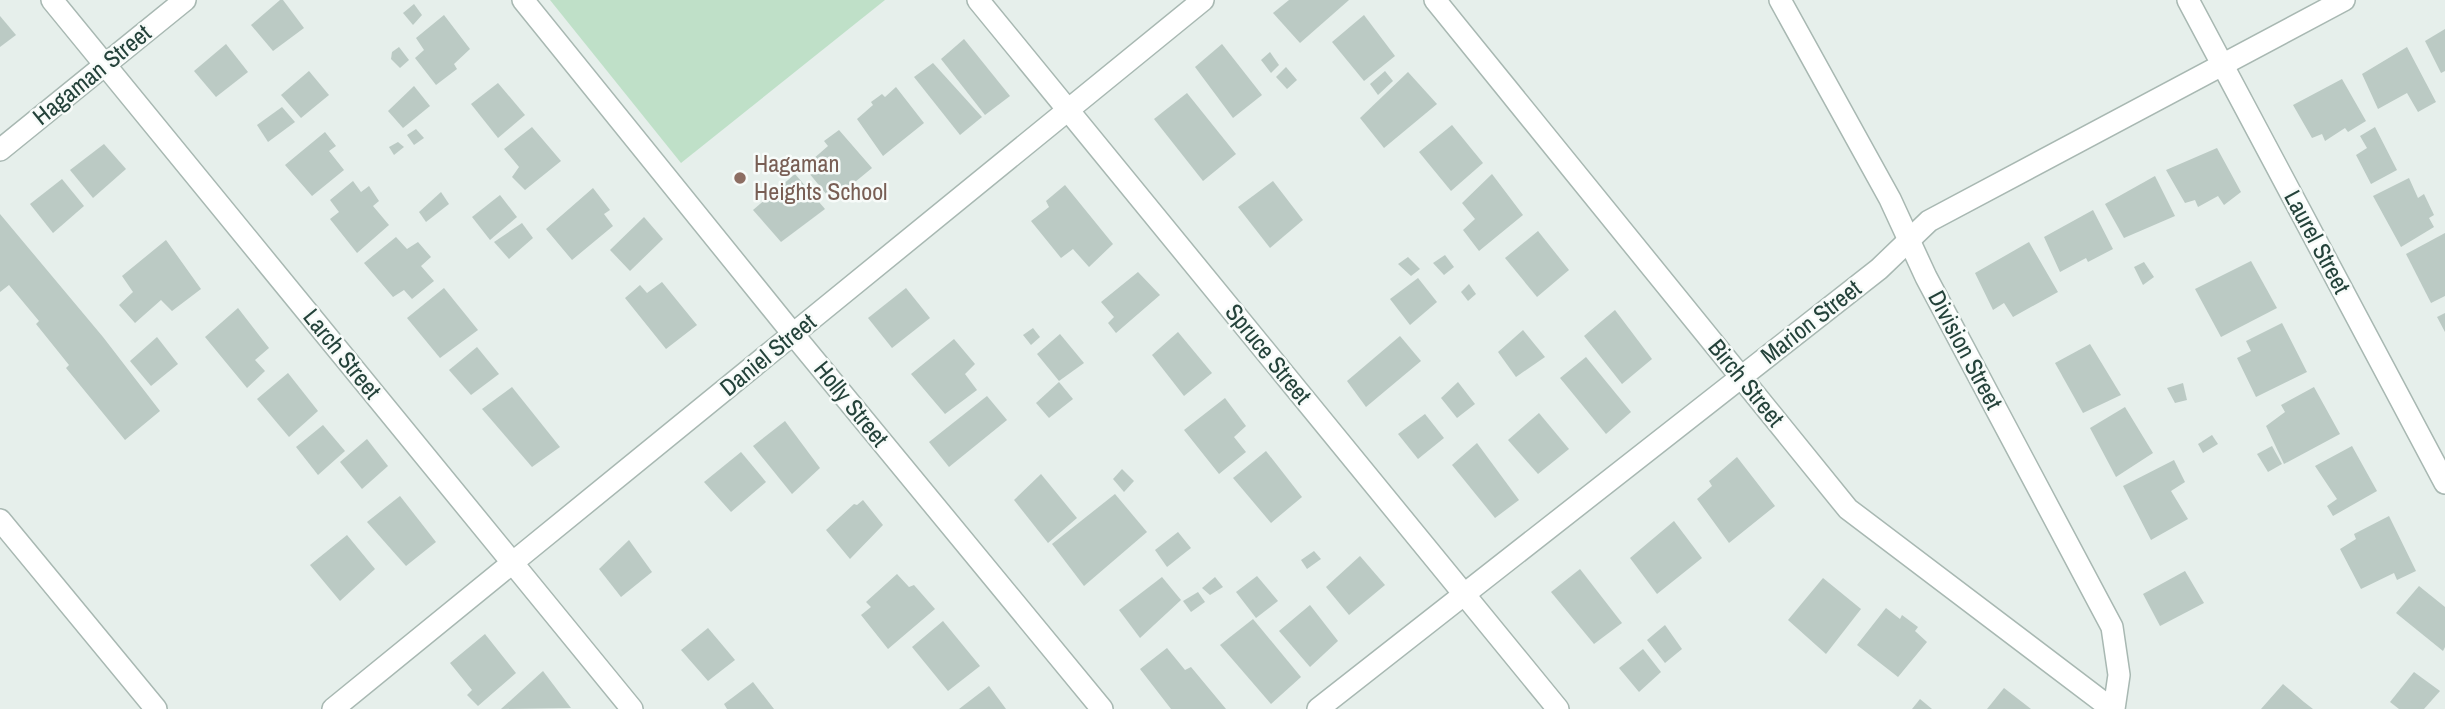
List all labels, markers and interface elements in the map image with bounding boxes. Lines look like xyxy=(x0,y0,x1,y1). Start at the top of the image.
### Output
street label: Hagaman Street xyxy=(26,16,158,132)
place label: Hagaman Heights School xyxy=(754,147,887,207)
marker: Hagaman Heights School xyxy=(732,170,748,186)
street label: Laurel Street xyxy=(2277,184,2359,299)
street label: Marion Street xyxy=(1754,272,1868,371)
street label: Division Street xyxy=(1921,285,2011,415)
street label: Spruce Street xyxy=(1218,297,1319,411)
street label: Larch Street xyxy=(297,302,389,406)
street label: Daniel Street xyxy=(713,305,822,403)
street label: Birch Street xyxy=(1702,332,1792,433)
street label: Holly Street xyxy=(807,354,897,453)

